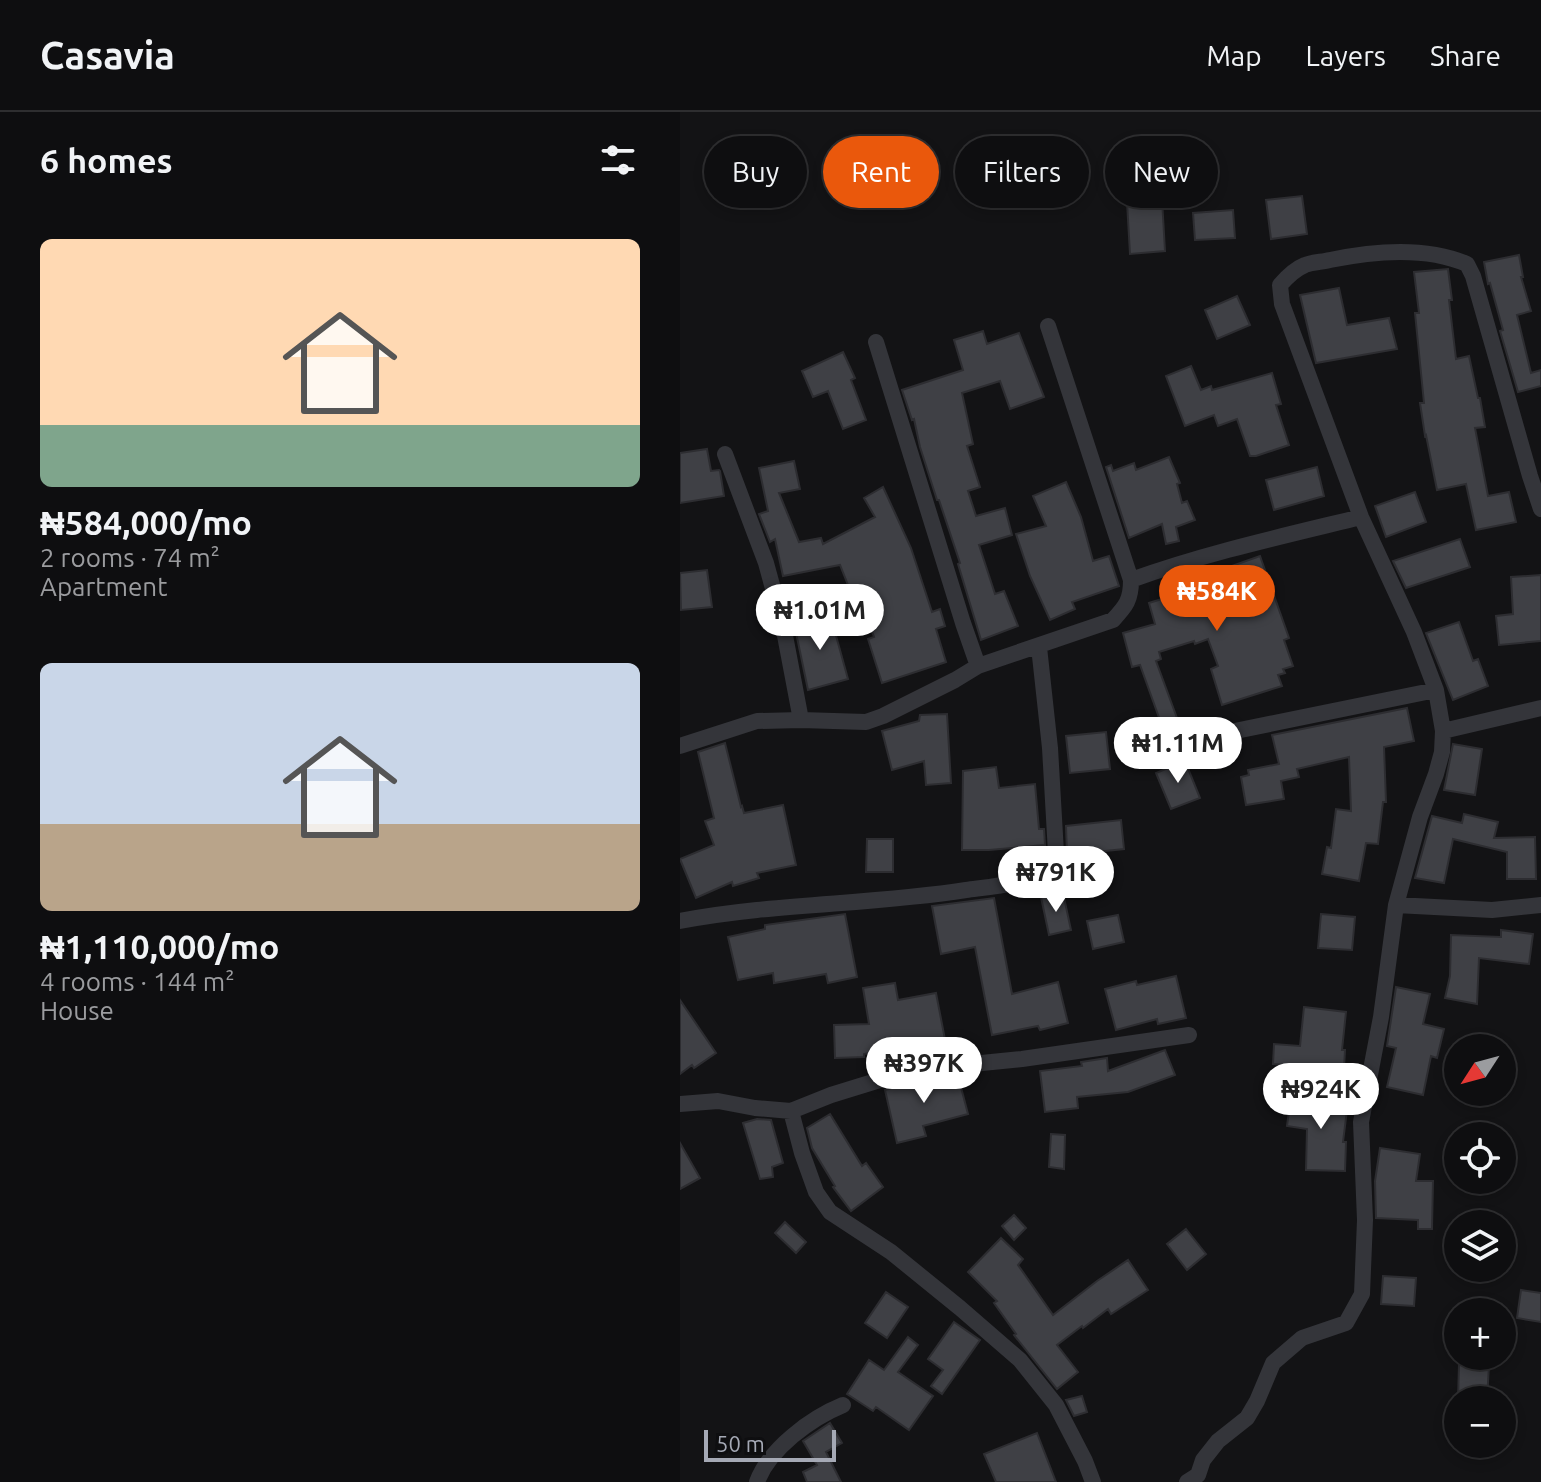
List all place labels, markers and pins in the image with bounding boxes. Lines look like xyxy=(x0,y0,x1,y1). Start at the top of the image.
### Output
pin: ₦584K xyxy=(1161,565,1273,633)
pin: ₦1.01M xyxy=(755,584,885,652)
pin: ₦1.11M xyxy=(1113,717,1243,785)
pin: ₦791K xyxy=(1000,846,1112,914)
pin: ₦397K xyxy=(868,1037,980,1105)
pin: ₦924K xyxy=(1265,1063,1377,1131)

